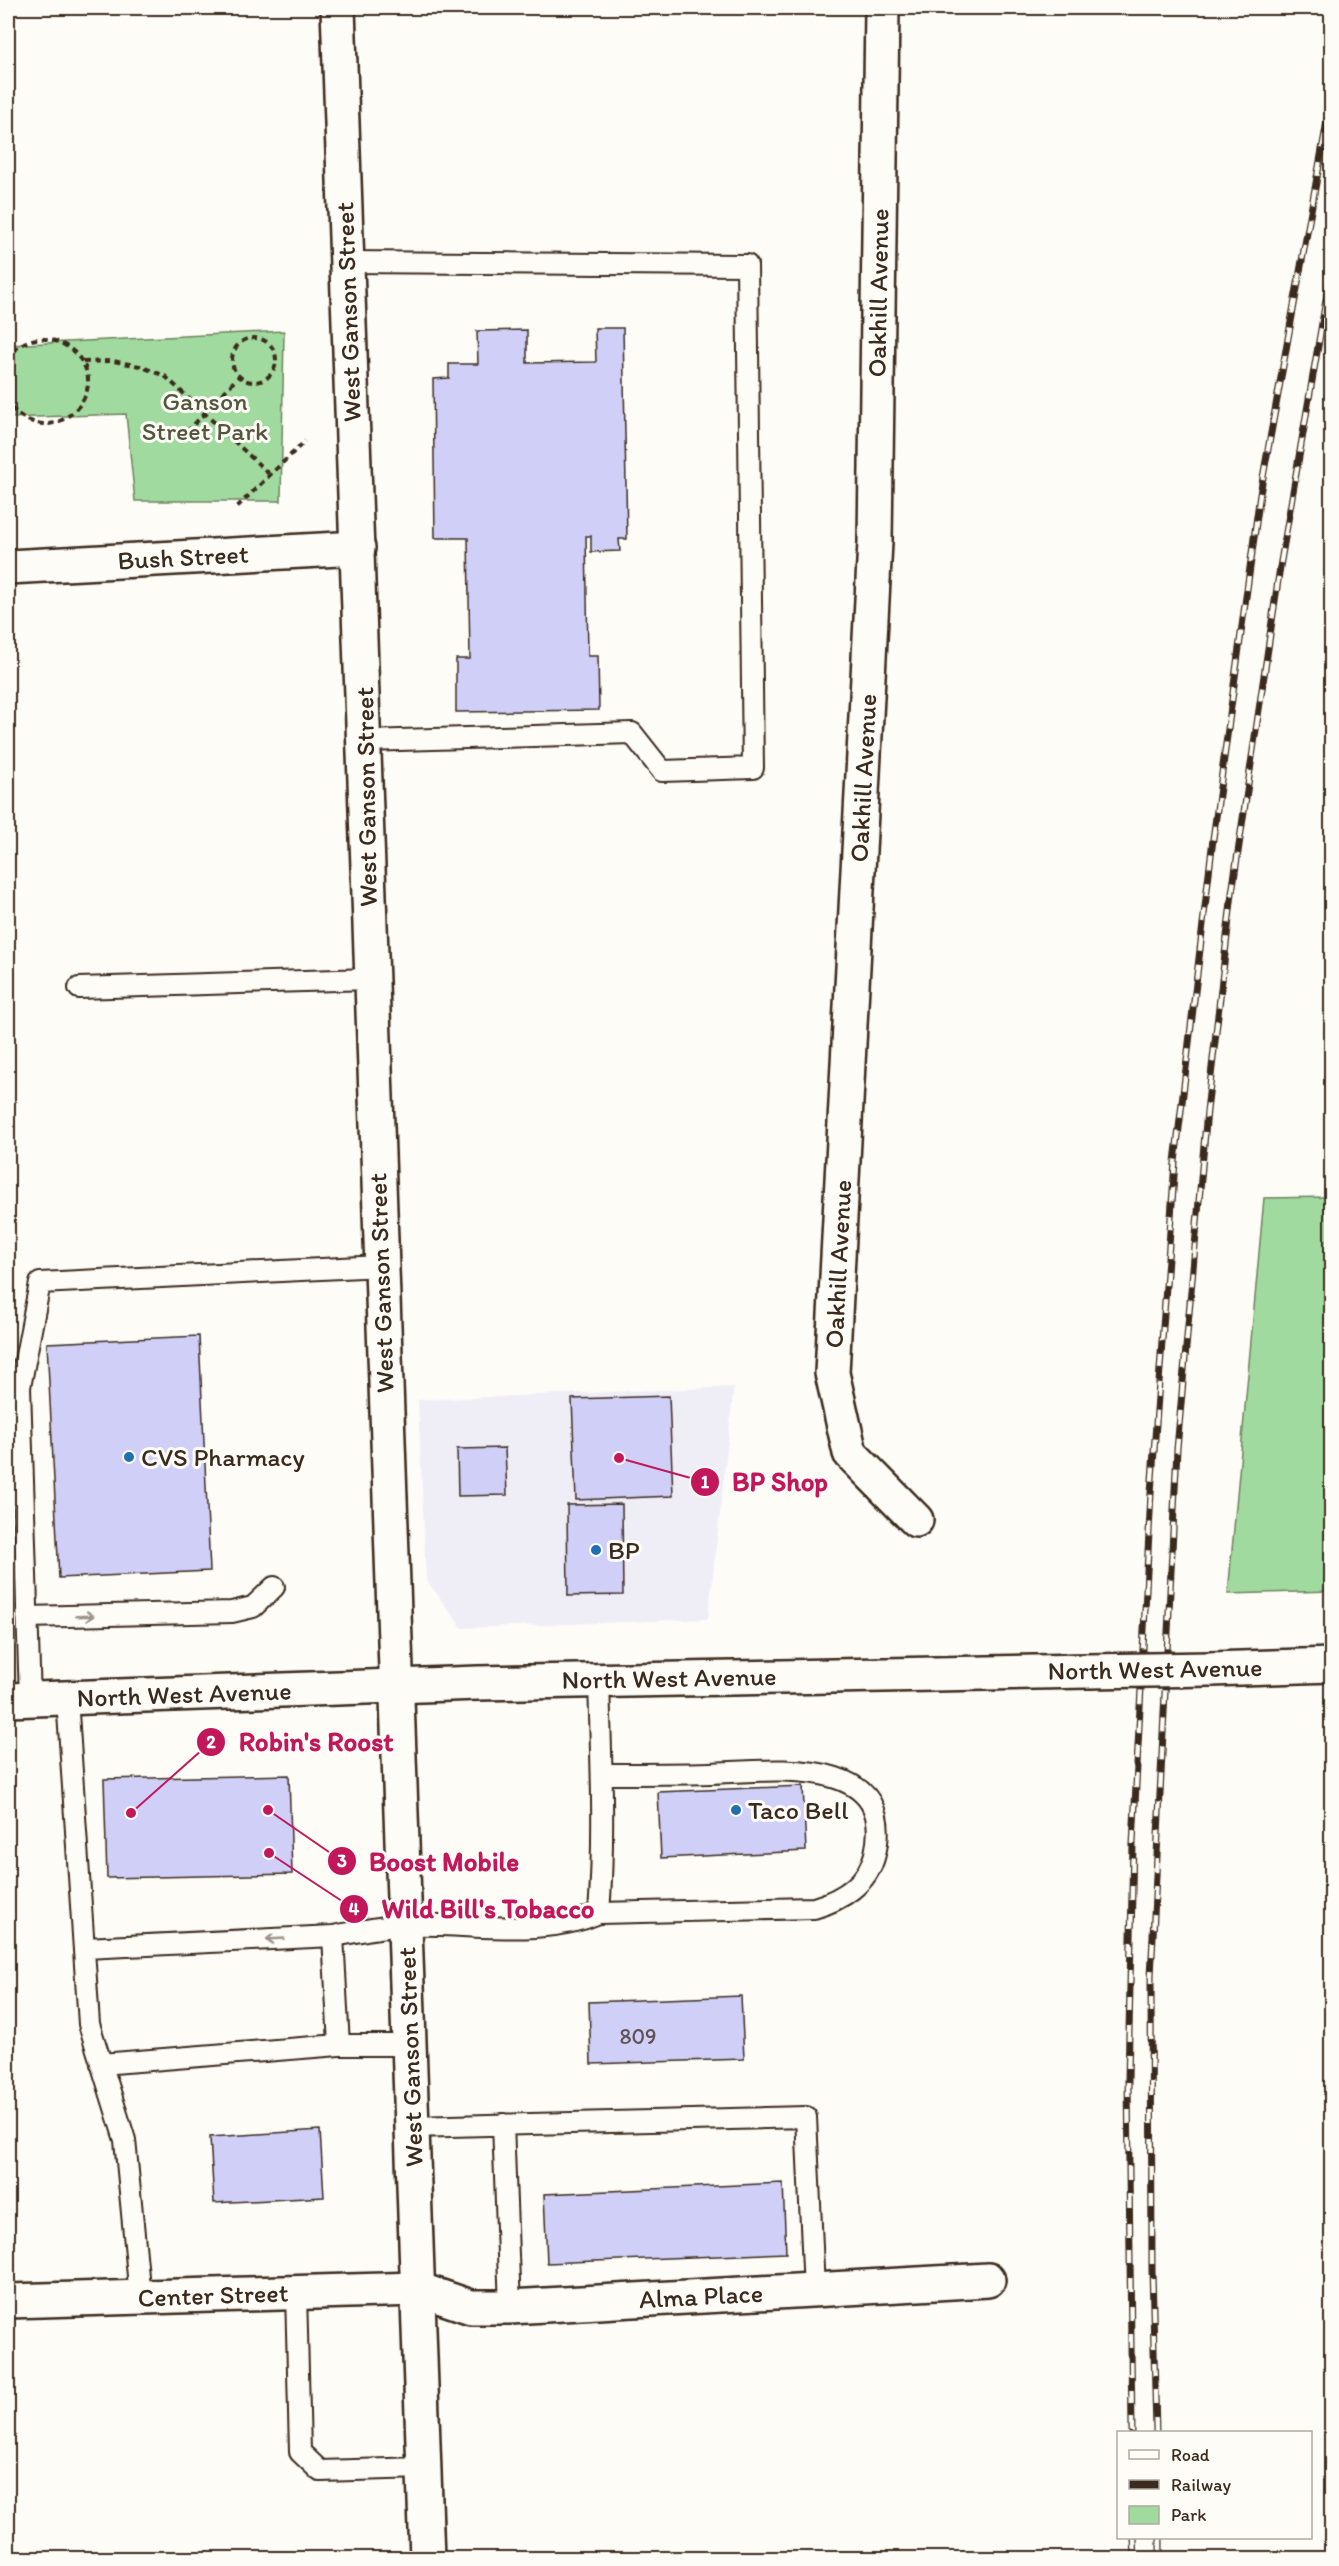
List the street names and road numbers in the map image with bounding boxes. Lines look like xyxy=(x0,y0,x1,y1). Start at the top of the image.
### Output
street label: West Ganson Street xyxy=(328,201,368,423)
street label: Oakhill Avenue xyxy=(861,208,895,378)
street label: Bush Street xyxy=(117,538,250,576)
street label: West Ganson Street xyxy=(348,686,384,907)
street label: Oakhill Avenue xyxy=(843,693,883,863)
street label: West Ganson Street xyxy=(361,1172,401,1394)
street label: Oakhill Avenue xyxy=(818,1179,858,1349)
street label: North West Avenue xyxy=(1047,1651,1263,1687)
street label: North West Avenue xyxy=(561,1660,777,1696)
street label: North West Avenue xyxy=(76,1674,292,1714)
street label: West Ganson Street xyxy=(390,1946,430,2168)
street label: Center Street xyxy=(137,2276,289,2314)
street label: Alma Place xyxy=(638,2277,764,2315)

